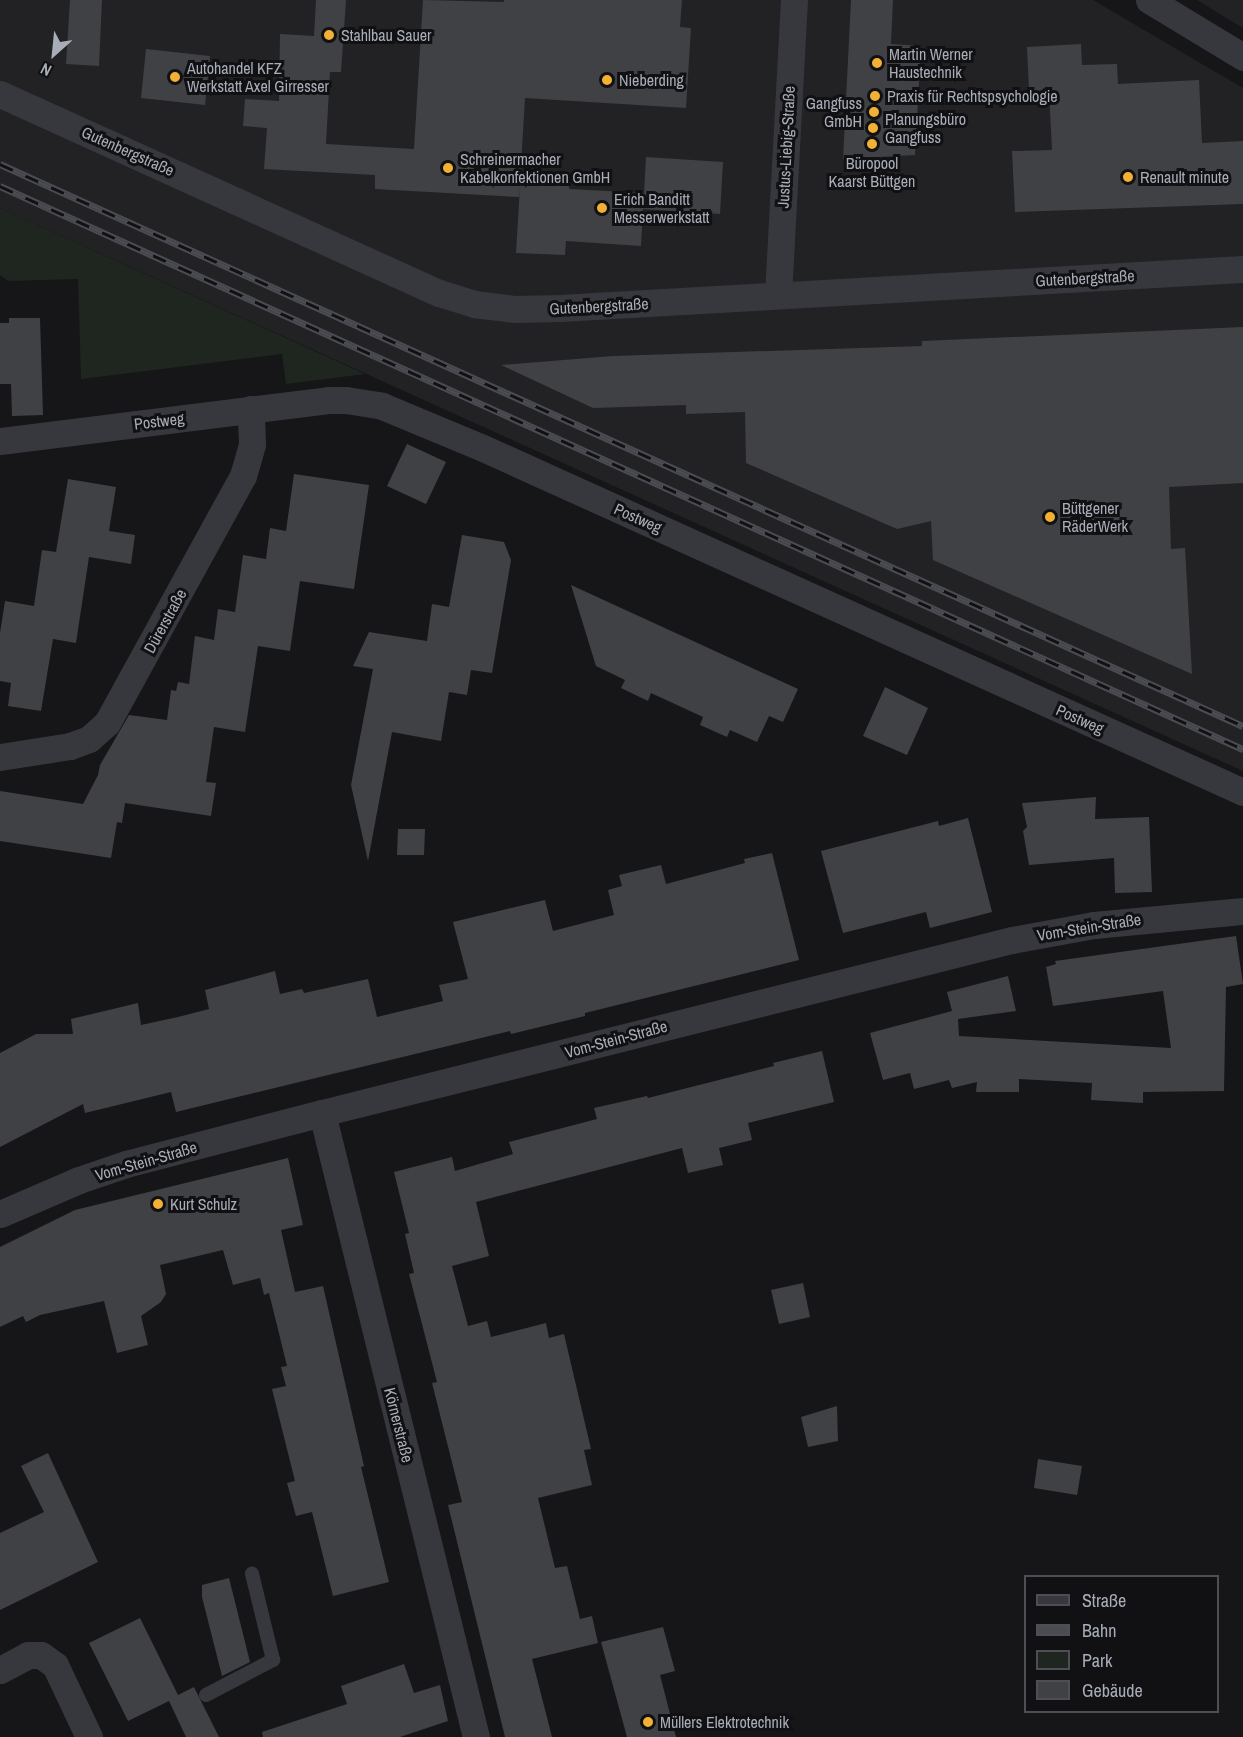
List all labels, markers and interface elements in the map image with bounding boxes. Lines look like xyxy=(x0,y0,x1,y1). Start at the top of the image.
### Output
north arrow xyxy=(24,24,84,84)
place label: Stahlbau Sauer xyxy=(341,25,431,45)
marker: Stahlbau Sauer xyxy=(322,28,336,42)
place label: Martin Werner Haustechnik xyxy=(889,44,973,82)
marker: Martin Werner Haustechnik xyxy=(870,56,884,70)
text: N xyxy=(37,58,55,82)
place label: Autohandel KFZ Werkstatt Axel Girresser xyxy=(187,58,330,96)
marker: Autohandel KFZ Werkstatt Axel Girresser xyxy=(168,70,182,84)
place label: Nieberding xyxy=(619,70,684,90)
marker: Nieberding xyxy=(600,73,614,87)
street label: Justus-Liebig-Straße xyxy=(773,85,799,209)
place label: Praxis für Rechtspsychologie xyxy=(887,86,1058,106)
marker: Praxis für Rechtspsychologie xyxy=(868,89,882,103)
place label: Gangfuss GmbH xyxy=(806,93,862,131)
marker: Gangfuss GmbH xyxy=(867,105,881,119)
place label: Planungsbüro Gangfuss xyxy=(885,109,966,147)
marker: Planungsbüro Gangfuss xyxy=(866,121,880,135)
street label: Gutenbergstraße xyxy=(79,122,177,180)
marker: Büropool Kaarst Büttgen xyxy=(865,137,879,151)
place label: Schreinermacher Kabelkonfektionen GmbH xyxy=(460,149,610,187)
place label: Büropool Kaarst Büttgen xyxy=(829,153,915,191)
marker: Schreinermacher Kabelkonfektionen GmbH xyxy=(441,161,455,175)
place label: Renault minute xyxy=(1140,167,1229,187)
marker: Renault minute xyxy=(1121,170,1135,184)
place label: Erich Banditt Messerwerkstatt xyxy=(614,189,710,227)
marker: Erich Banditt Messerwerkstatt xyxy=(595,201,609,215)
street label: Gutenbergstraße xyxy=(1035,266,1135,290)
street label: Gutenbergstraße xyxy=(549,294,649,318)
street label: Postweg xyxy=(133,408,185,434)
place label: Büttgener RäderWerk xyxy=(1062,498,1128,536)
street label: Postweg xyxy=(611,499,665,537)
marker: Büttgener RäderWerk xyxy=(1043,510,1057,524)
street label: Dürerstraße xyxy=(140,586,190,656)
street label: Postweg xyxy=(1053,700,1107,738)
street label: Vom-Stein-Straße xyxy=(1036,909,1142,945)
street label: Vom-Stein-Straße xyxy=(563,1016,669,1062)
street label: Vom-Stein-Straße xyxy=(93,1137,199,1185)
place label: Kurt Schulz xyxy=(170,1194,237,1214)
marker: Kurt Schulz xyxy=(151,1197,165,1211)
street label: Körnerstraße xyxy=(380,1386,418,1464)
legend xyxy=(1024,1575,1219,1713)
text: Straße xyxy=(1082,1588,1126,1613)
text: Bahn xyxy=(1082,1618,1116,1643)
text: Park xyxy=(1082,1648,1112,1673)
text: Gebäude xyxy=(1082,1678,1143,1703)
place label: Müllers Elektrotechnik xyxy=(660,1712,789,1732)
marker: Müllers Elektrotechnik xyxy=(641,1715,655,1729)

